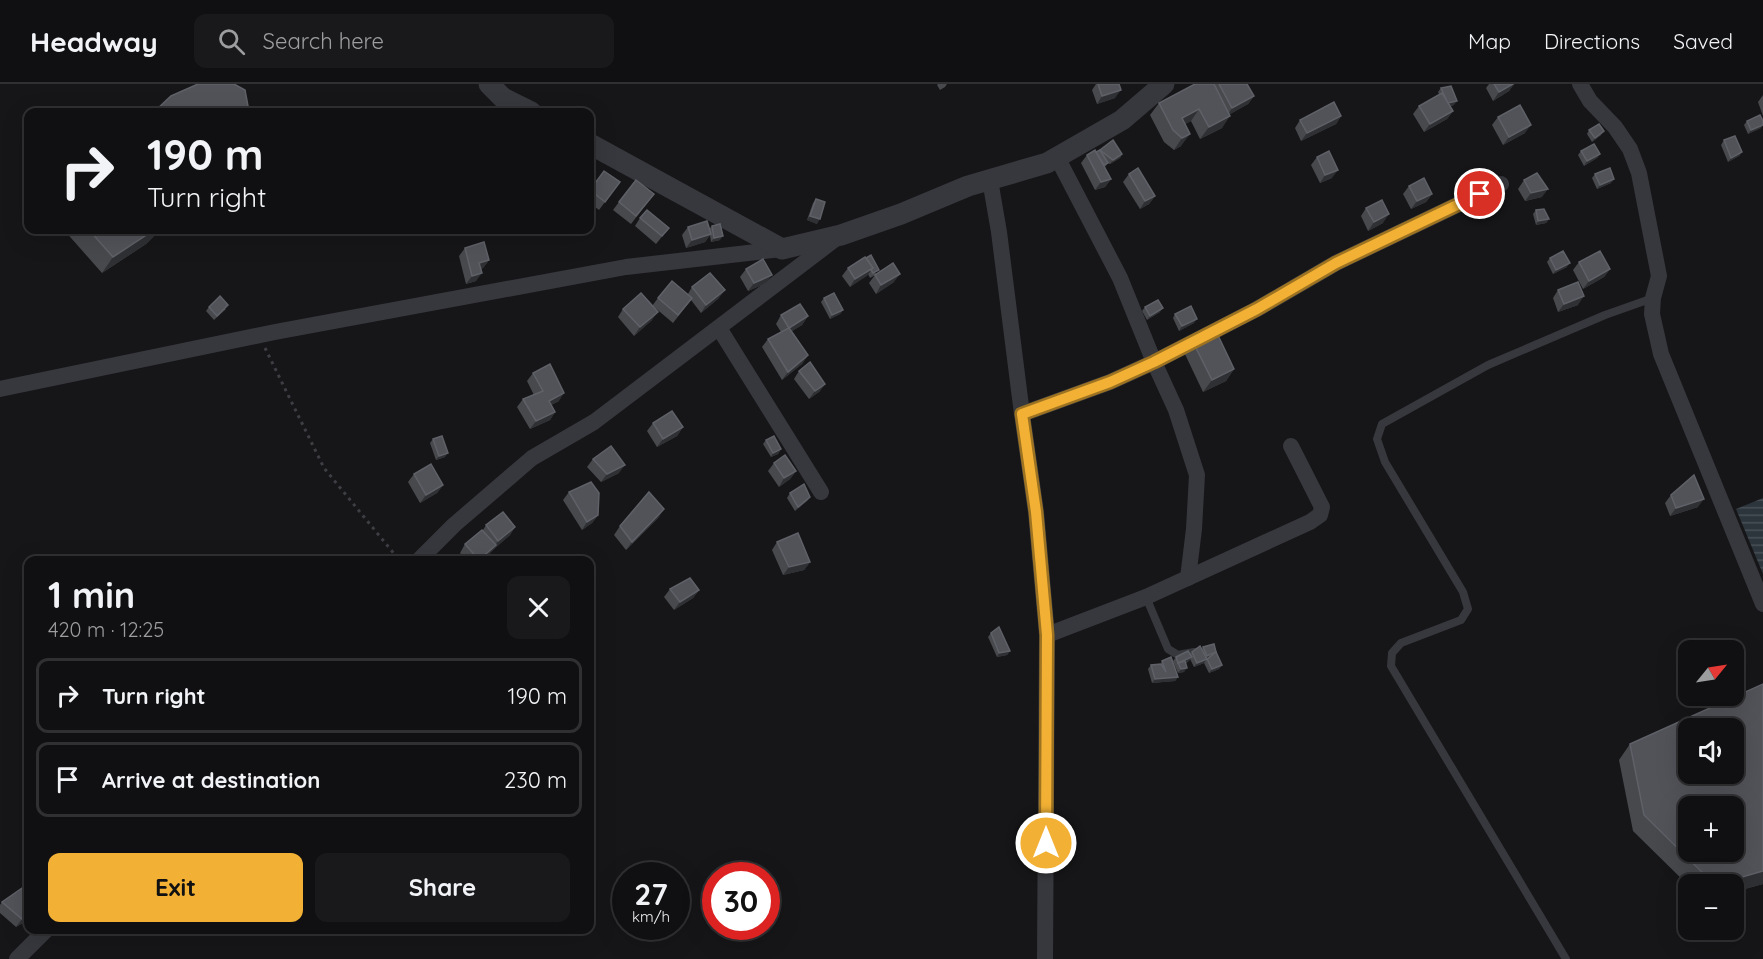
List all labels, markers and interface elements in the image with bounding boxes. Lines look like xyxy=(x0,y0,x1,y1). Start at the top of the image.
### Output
search box xyxy=(194,14,614,68)
text: Headway xyxy=(30,24,158,59)
icon: search xyxy=(215,25,248,58)
text: Search here xyxy=(263,27,384,55)
text: Map xyxy=(1468,28,1511,54)
text: Directions xyxy=(1544,28,1640,54)
text: Saved xyxy=(1673,28,1733,54)
text: 190 m xyxy=(147,128,263,181)
icon: right xyxy=(48,132,126,210)
pin xyxy=(1454,168,1505,219)
icon: arrive xyxy=(1463,177,1496,210)
text: Turn right xyxy=(147,180,266,214)
text: 1 min xyxy=(48,572,135,617)
button: close xyxy=(507,576,570,639)
text: 420 m · 12:25 xyxy=(48,617,164,642)
north arrow xyxy=(1678,640,1744,706)
map controls xyxy=(1678,640,1744,940)
icon: right xyxy=(51,679,84,712)
text: Turn right xyxy=(102,682,206,710)
text: 190 m xyxy=(507,682,567,710)
button: sound xyxy=(1678,718,1744,784)
icon: arrive xyxy=(51,763,84,796)
text: Arrive at destination xyxy=(102,766,320,794)
text: 230 m xyxy=(504,766,567,794)
button: + xyxy=(1678,796,1744,862)
position arrow xyxy=(1014,811,1078,875)
button: Exit xyxy=(48,853,303,922)
button: Share xyxy=(315,853,570,922)
speed limit sign: 30 xyxy=(702,862,780,940)
button: − xyxy=(1678,874,1744,940)
text: 27 xyxy=(634,875,668,913)
text: km/h xyxy=(632,907,670,926)

